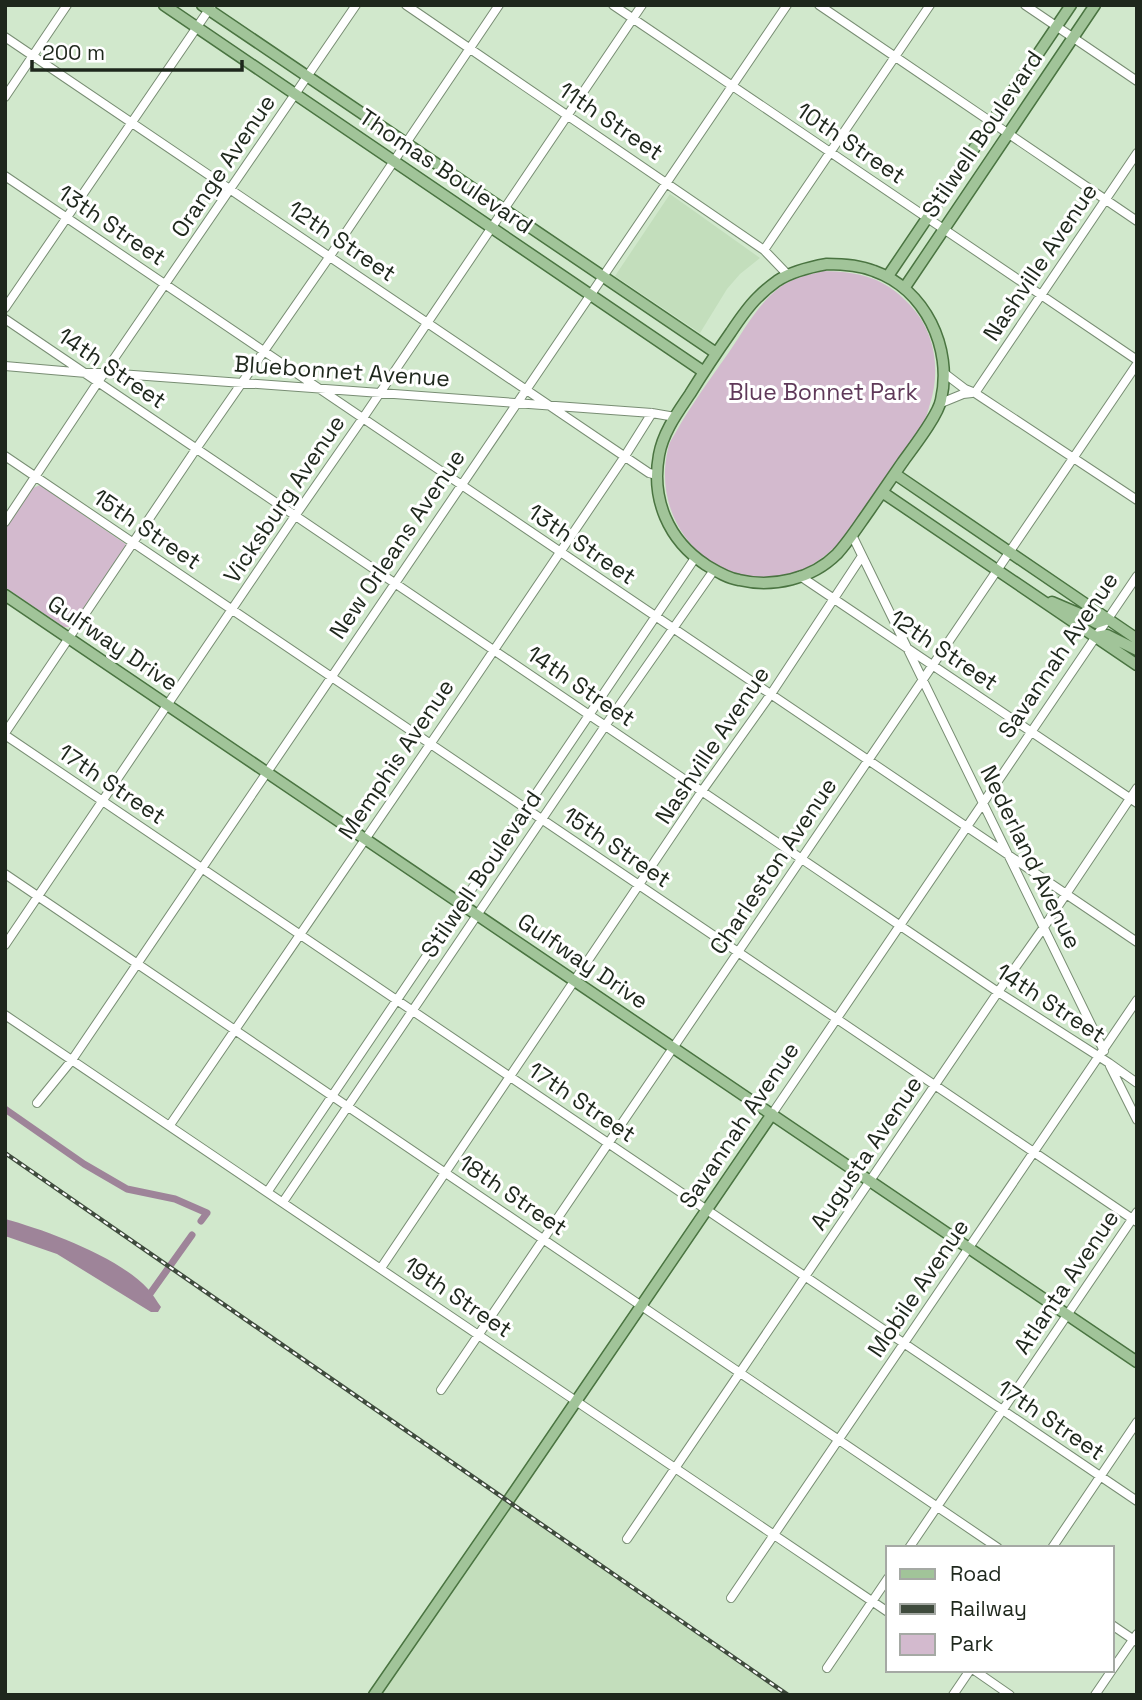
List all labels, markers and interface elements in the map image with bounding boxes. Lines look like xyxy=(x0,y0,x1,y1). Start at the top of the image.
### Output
scale bar xyxy=(32,28,242,72)
text: 200 m xyxy=(42,39,105,66)
street label: Stilwell Boulevard xyxy=(915,45,1049,223)
street label: 11th Street xyxy=(553,75,669,167)
street label: Orange Avenue xyxy=(164,89,282,243)
street label: 10th Street xyxy=(791,96,911,190)
street label: Thomas Boulevard xyxy=(353,102,539,240)
street label: Nashville Avenue xyxy=(976,177,1104,347)
street label: 13th Street xyxy=(52,178,172,272)
street label: 12th Street xyxy=(282,194,402,288)
street label: 14th Street xyxy=(52,321,172,415)
street label: Bluebonnet Avenue xyxy=(233,348,451,394)
park label: Blue Bonnet Park xyxy=(728,377,918,407)
street label: Vicksburg Avenue xyxy=(217,409,351,589)
street label: New Orleans Avenue xyxy=(322,443,472,645)
street label: 15th Street xyxy=(87,482,207,576)
street label: 13th Street xyxy=(522,497,642,591)
street label: Savannah Avenue xyxy=(991,566,1125,744)
street label: Gulfway Drive xyxy=(42,588,184,698)
street label: 12th Street xyxy=(884,603,1004,697)
street label: 14th Street xyxy=(521,639,641,733)
street label: Nashville Avenue xyxy=(648,660,776,830)
street label: Memphis Avenue xyxy=(331,673,461,845)
street label: 17th Street xyxy=(52,737,172,831)
street label: Nederland Avenue xyxy=(974,760,1088,954)
street label: Charleston Avenue xyxy=(703,772,843,960)
street label: Stilwell Boulevard xyxy=(414,785,548,963)
street label: 15th Street xyxy=(557,800,677,894)
street label: Gulfway Drive xyxy=(512,906,654,1016)
street label: 14th Street xyxy=(990,956,1112,1050)
street label: Savannah Avenue xyxy=(672,1036,806,1214)
street label: 17th Street xyxy=(522,1055,642,1149)
street label: Augusta Avenue xyxy=(803,1070,929,1236)
street label: 18th Street xyxy=(453,1148,573,1242)
street label: Atlanta Avenue xyxy=(1007,1204,1125,1360)
street label: Mobile Avenue xyxy=(861,1213,975,1363)
street label: 19th Street xyxy=(398,1250,518,1344)
street label: 17th Street xyxy=(991,1373,1111,1467)
legend xyxy=(886,1546,1114,1672)
text: Road xyxy=(950,1560,1002,1587)
text: Railway xyxy=(950,1595,1027,1622)
text: Park xyxy=(950,1630,994,1657)

